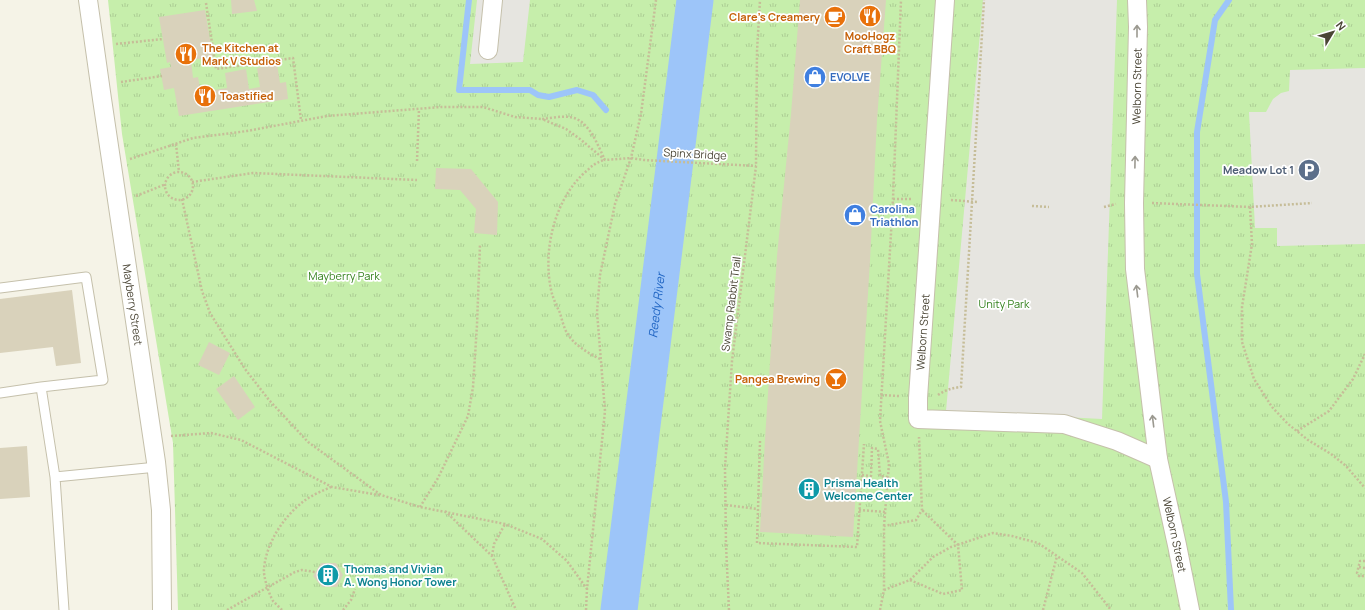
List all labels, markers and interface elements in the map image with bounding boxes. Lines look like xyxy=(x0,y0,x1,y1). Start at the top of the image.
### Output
restaurant icon: MooHogz Craft BBQ xyxy=(857,3,883,29)
cafe icon: Clare's Creamery xyxy=(822,4,848,30)
place label: Clare's Creamery xyxy=(729,9,821,24)
north arrow xyxy=(1313,12,1353,52)
text: N xyxy=(1333,18,1350,33)
one-way arrow xyxy=(1133,25,1141,38)
place label: MooHogz Craft BBQ xyxy=(844,28,896,56)
place label: The Kitchen at Mark V Studios xyxy=(202,40,281,68)
restaurant icon: The Kitchen at Mark V Studios xyxy=(173,41,199,67)
street label: Welborn Street xyxy=(1128,48,1145,124)
shop icon: EVOLVE xyxy=(802,64,828,90)
place label: EVOLVE xyxy=(830,69,870,84)
restaurant icon: Toastified xyxy=(192,83,218,109)
place label: Toastified xyxy=(220,88,274,103)
street label: Spinx Bridge xyxy=(663,144,728,163)
one-way arrow xyxy=(1131,156,1139,169)
parking icon: Meadow Lot 1 xyxy=(1296,157,1322,183)
place label: Meadow Lot 1 xyxy=(1223,162,1294,177)
place label: Carolina Triathlon xyxy=(870,201,918,229)
shop icon: Carolina Triathlon xyxy=(842,202,868,228)
street label: Swamp Rabbit Trail xyxy=(717,256,744,352)
street label: Mayberry Street xyxy=(120,263,147,346)
park label: Mayberry Park xyxy=(308,268,380,283)
water label: Reedy River xyxy=(644,270,669,339)
one-way arrow xyxy=(1134,285,1141,298)
street label: Welborn Street xyxy=(912,293,933,371)
park label: Unity Park xyxy=(979,296,1030,311)
bar icon: Pangea Brewing xyxy=(823,366,849,392)
place label: Pangea Brewing xyxy=(735,371,820,386)
one-way arrow xyxy=(1149,415,1157,428)
place label: Prisma Health Welcome Center xyxy=(824,475,913,503)
building icon: Prisma Health Welcome Center xyxy=(796,476,822,502)
street label: Welborn Street xyxy=(1160,496,1190,574)
place label: Thomas and Vivian A. Wong Honor Tower xyxy=(344,561,457,589)
building icon: Thomas and Vivian A. Wong Honor Tower xyxy=(315,562,341,588)

